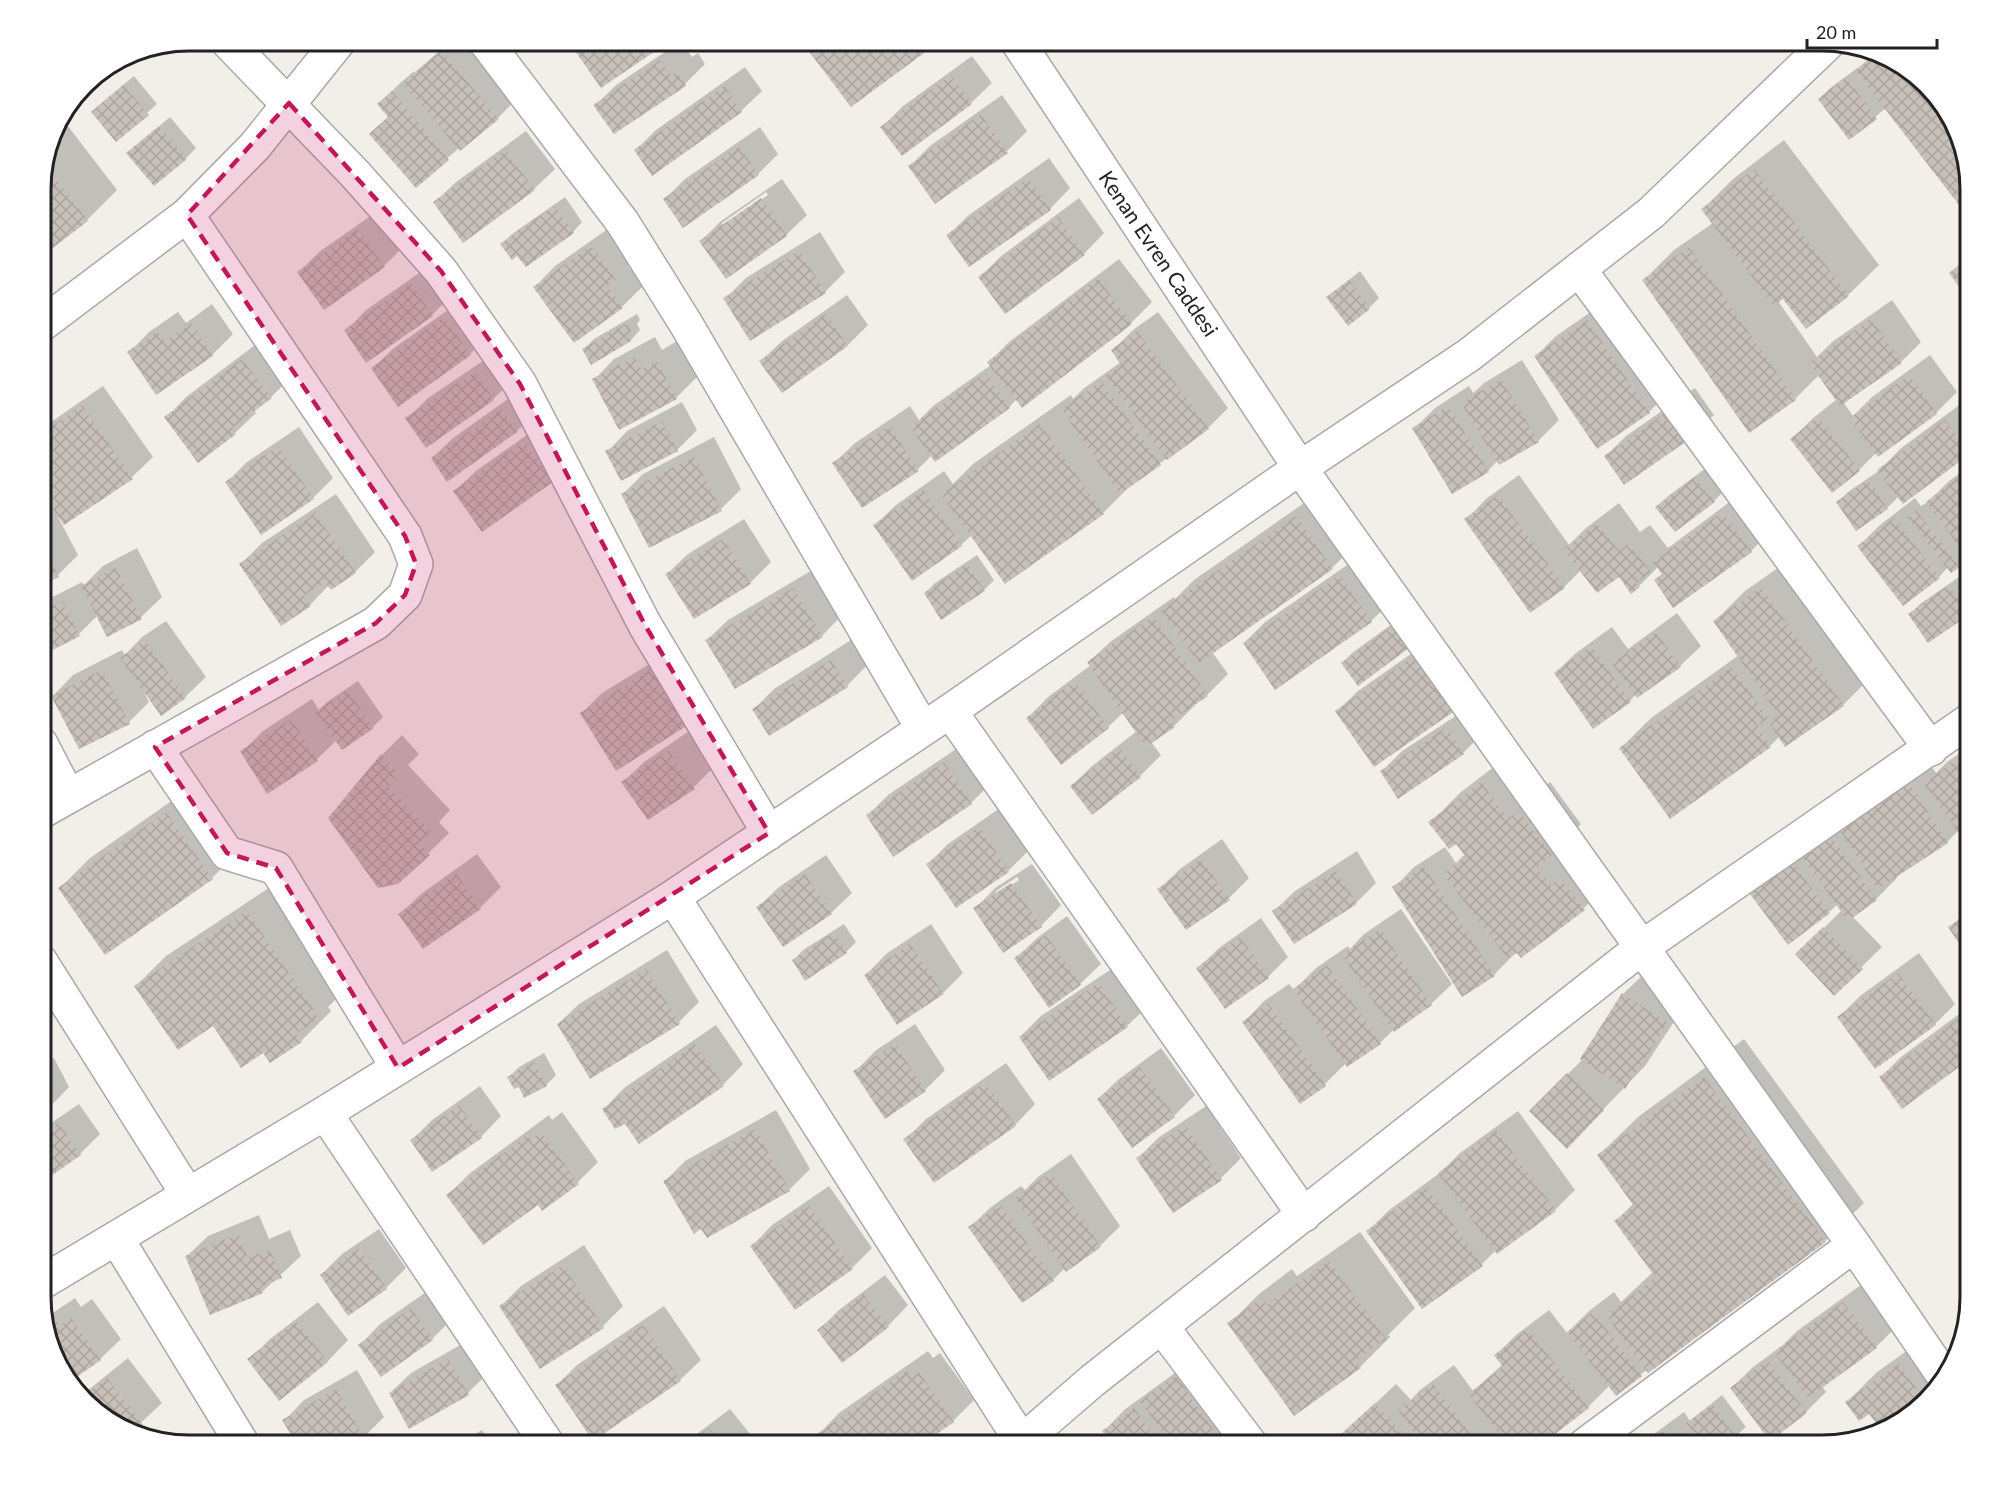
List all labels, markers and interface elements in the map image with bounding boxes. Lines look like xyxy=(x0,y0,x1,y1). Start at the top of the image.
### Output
scale bar xyxy=(1807,12,1938,50)
text: 20 m xyxy=(1816,21,1856,43)
street label: Kenan Evren Caddesi xyxy=(1094,166,1224,341)

